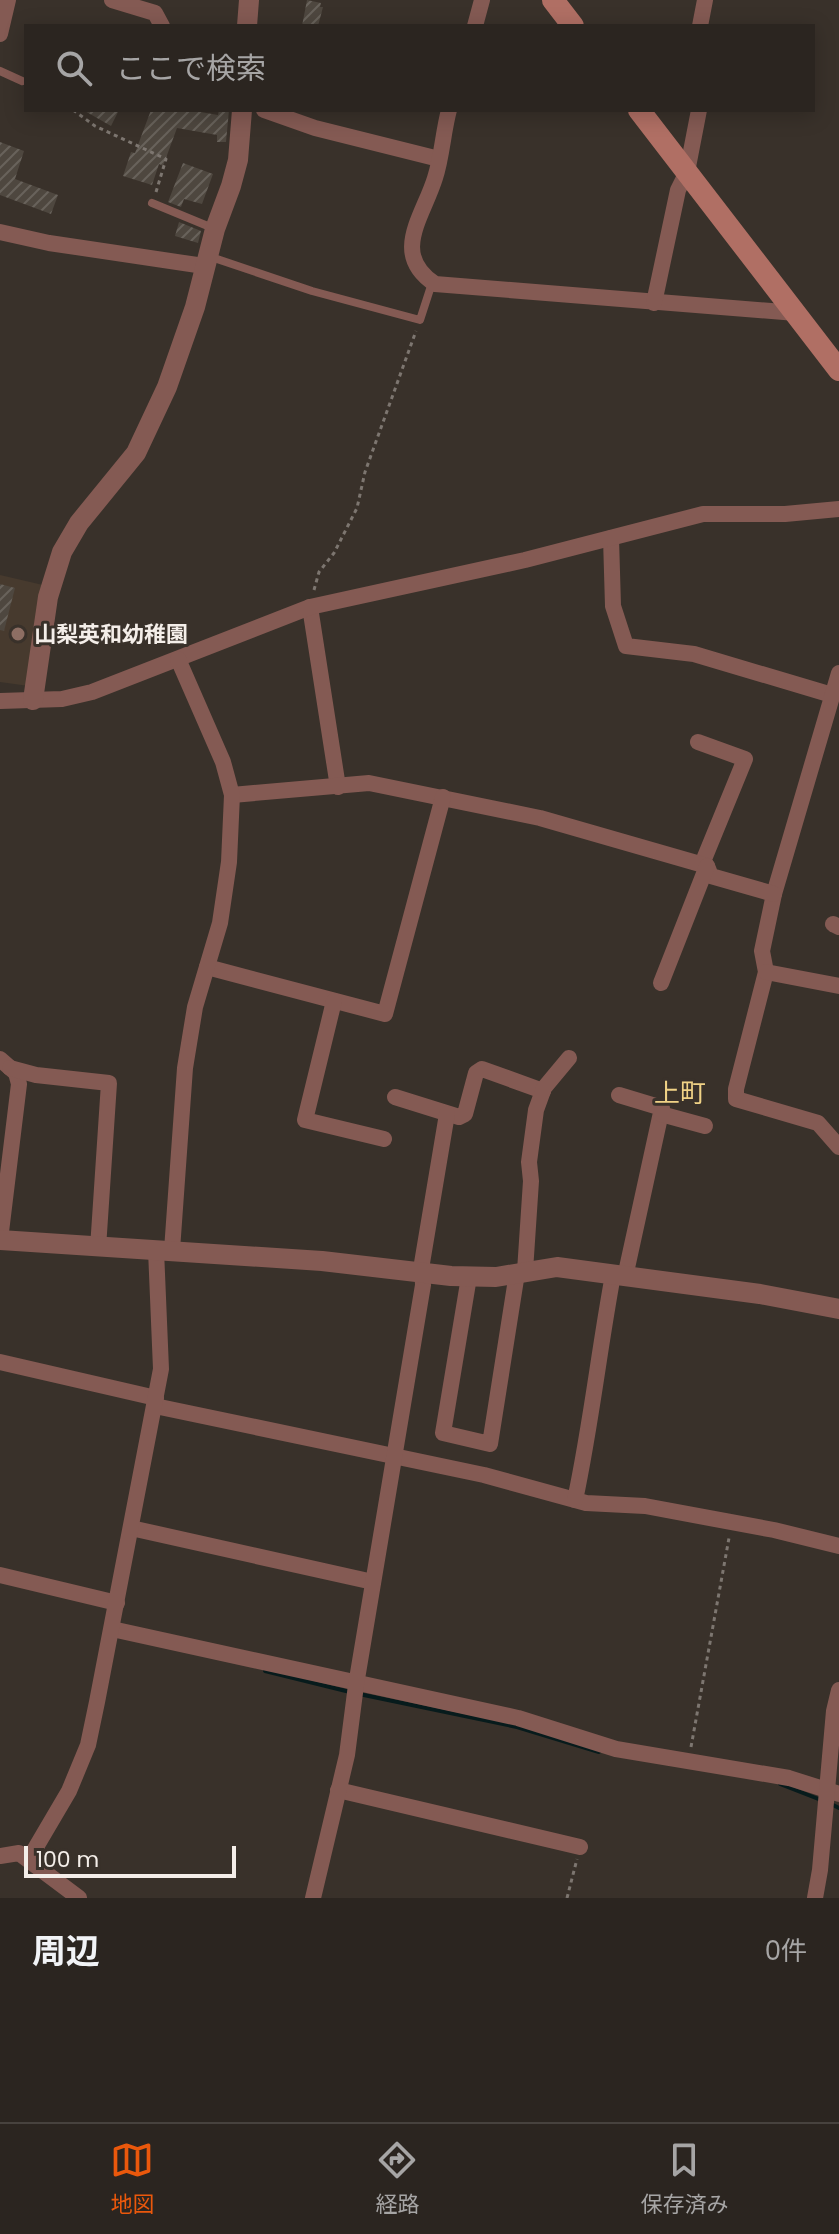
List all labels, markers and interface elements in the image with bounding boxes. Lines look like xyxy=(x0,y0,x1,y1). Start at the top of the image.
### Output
search box xyxy=(24,24,815,112)
icon: search xyxy=(52,46,96,90)
text: ここで検索 xyxy=(116,47,266,90)
place label: 山梨英和幼稚園 xyxy=(34,619,188,650)
marker: 山梨英和幼稚園 xyxy=(9,625,27,643)
district label: 上町 xyxy=(654,1075,706,1111)
scale bar xyxy=(24,1842,236,1878)
text: 100 m xyxy=(36,1844,99,1875)
text: 周辺 xyxy=(32,1927,100,1975)
text: 0件 xyxy=(765,1933,807,1969)
tab: 地図 xyxy=(110,2138,155,2221)
tab: 経路 xyxy=(375,2138,420,2221)
tab: 保存済み xyxy=(640,2138,729,2221)

